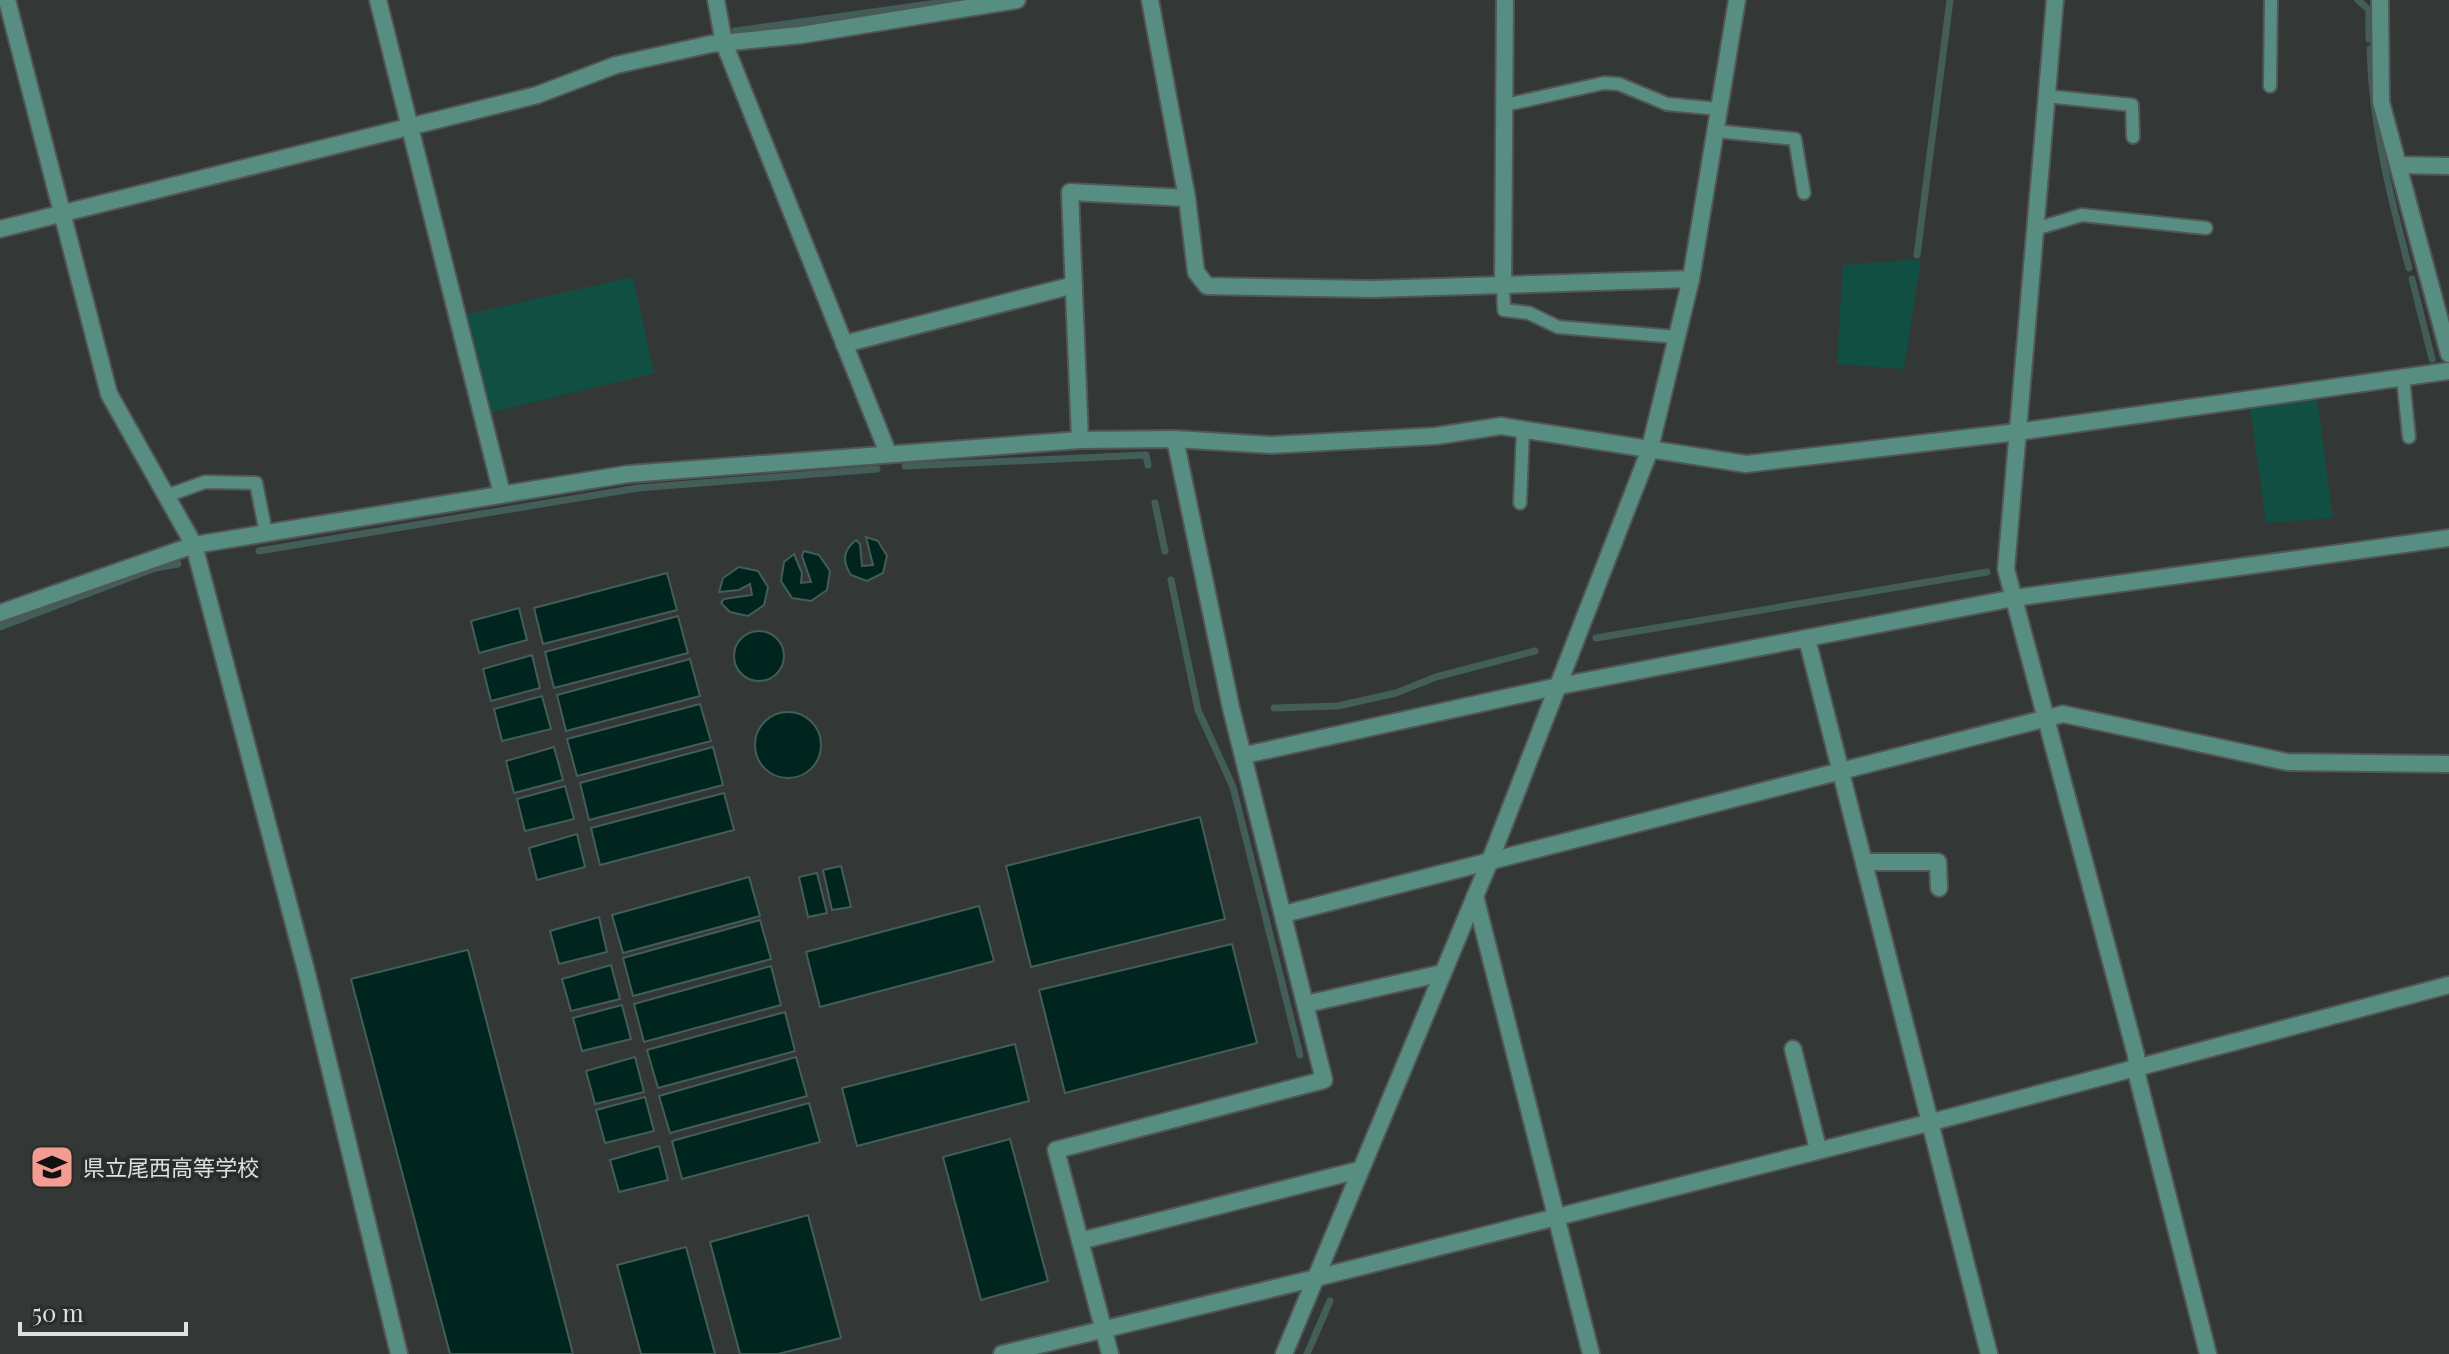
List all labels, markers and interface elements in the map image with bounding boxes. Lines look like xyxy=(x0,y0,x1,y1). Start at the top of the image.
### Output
school or university icon: 県立尾西高等学校 xyxy=(28,1143,76,1191)
place label: 県立尾西高等学校 xyxy=(83,1152,259,1182)
scale bar xyxy=(20,1286,186,1336)
text: 50 m xyxy=(32,1296,84,1328)

